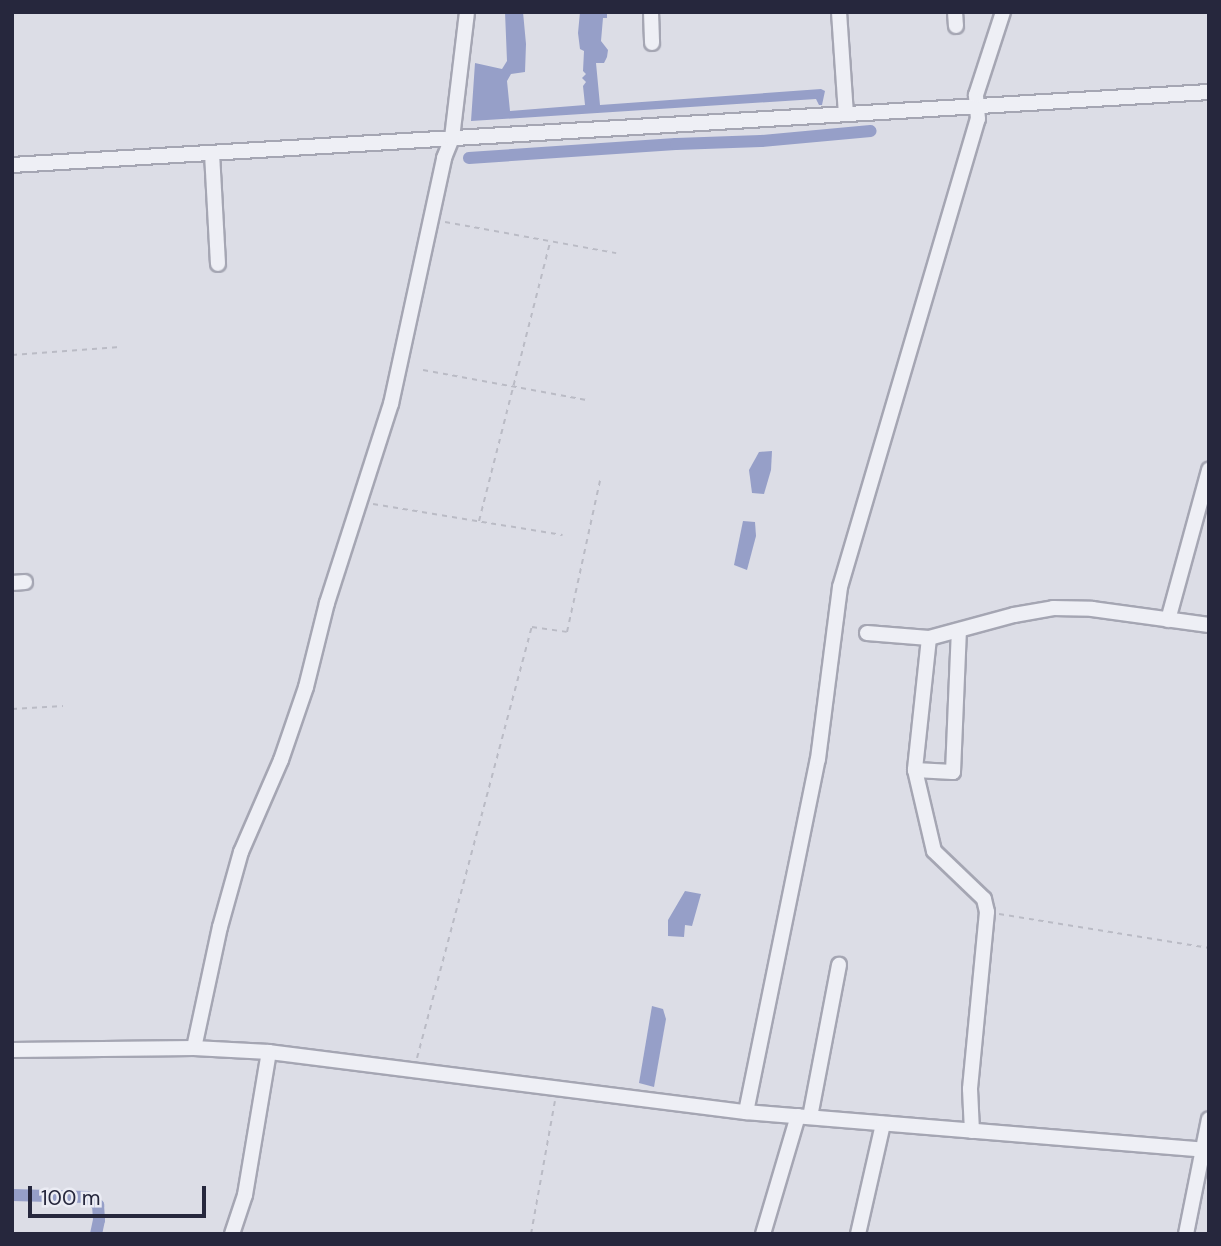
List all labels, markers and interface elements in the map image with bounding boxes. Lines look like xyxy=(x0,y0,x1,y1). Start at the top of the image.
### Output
scale bar xyxy=(32,1172,210,1216)
text: 100 m xyxy=(41,1184,101,1212)

